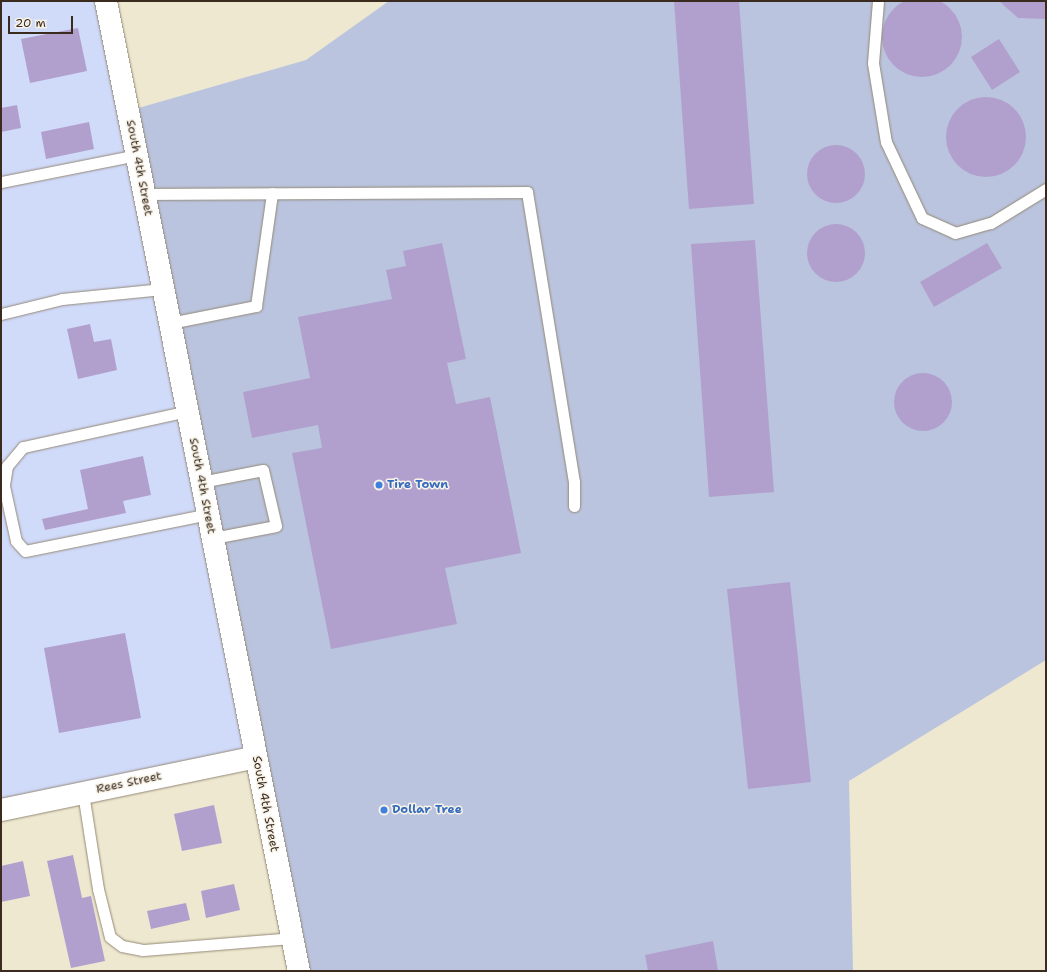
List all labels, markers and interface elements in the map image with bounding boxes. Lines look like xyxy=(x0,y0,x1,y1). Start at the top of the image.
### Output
scale bar xyxy=(10,8,75,34)
text: 20 m xyxy=(15,15,46,31)
street label: South 4th Street xyxy=(123,119,155,217)
street label: South 4th Street xyxy=(186,437,218,535)
place label: Tire Town xyxy=(387,478,448,492)
marker: Tire Town xyxy=(374,480,384,490)
street label: South 4th Street xyxy=(249,755,281,853)
street label: Rees Street xyxy=(95,769,163,797)
place label: Dollar Tree xyxy=(392,803,462,817)
marker: Dollar Tree xyxy=(379,805,389,815)

